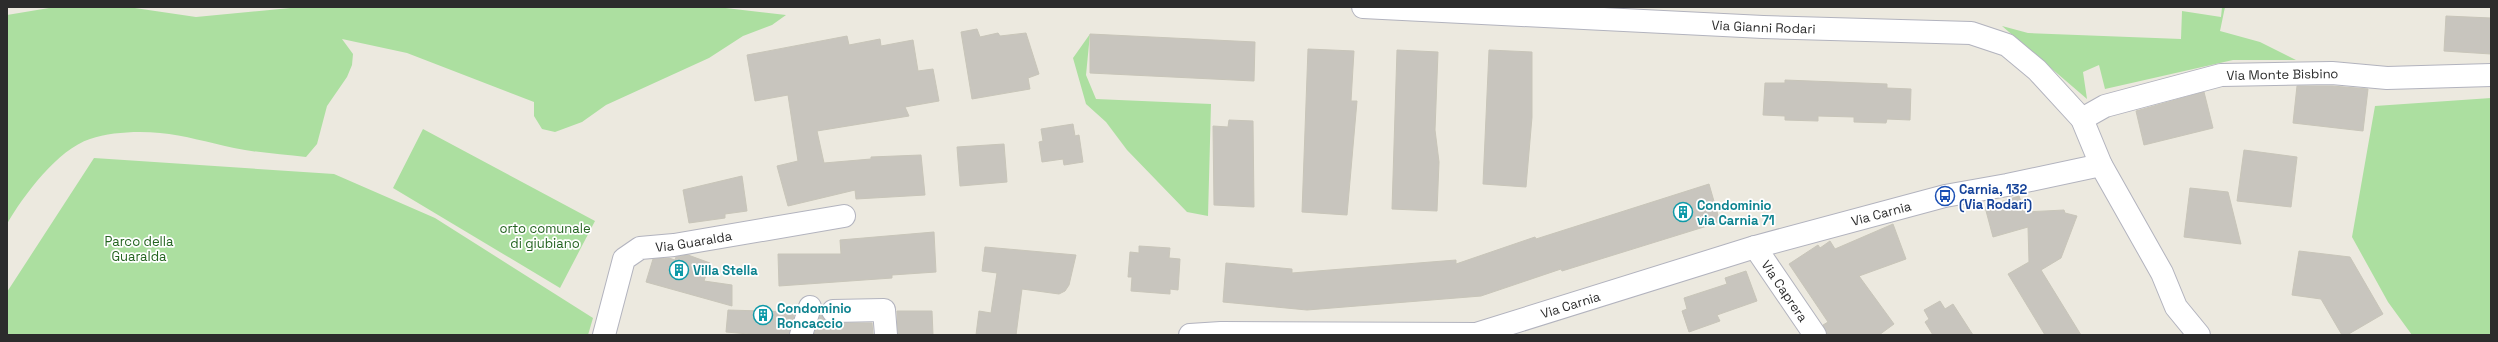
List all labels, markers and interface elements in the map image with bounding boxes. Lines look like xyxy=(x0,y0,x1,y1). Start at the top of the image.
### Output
street label: Via Gianni Rodari xyxy=(1711,16,1816,38)
street label: Via Monte Bisbino xyxy=(2226,65,2339,84)
place label: Carnia, 132 (Via Rodari) xyxy=(1959,181,2032,213)
bus stop icon: Carnia, 132 (Via Rodari) xyxy=(1934,185,1956,207)
place label: Condominio via Carnia 71 xyxy=(1697,197,1775,229)
street label: Via Carnia xyxy=(1849,197,1914,230)
building icon: Condominio via Carnia 71 xyxy=(1672,201,1694,223)
park label: orto comunale di giubiano xyxy=(499,220,591,252)
street label: Via Guaralda xyxy=(655,227,734,256)
park label: Parco della Guaralda xyxy=(105,233,174,265)
street label: Via Caprera xyxy=(1757,257,1812,326)
building icon: Villa Stella xyxy=(668,259,690,281)
place label: Villa Stella xyxy=(693,262,758,279)
street label: Via Carnia xyxy=(1539,288,1603,322)
place label: Condominio Roncaccio xyxy=(777,300,852,332)
building icon: Condominio Roncaccio xyxy=(752,304,774,326)

